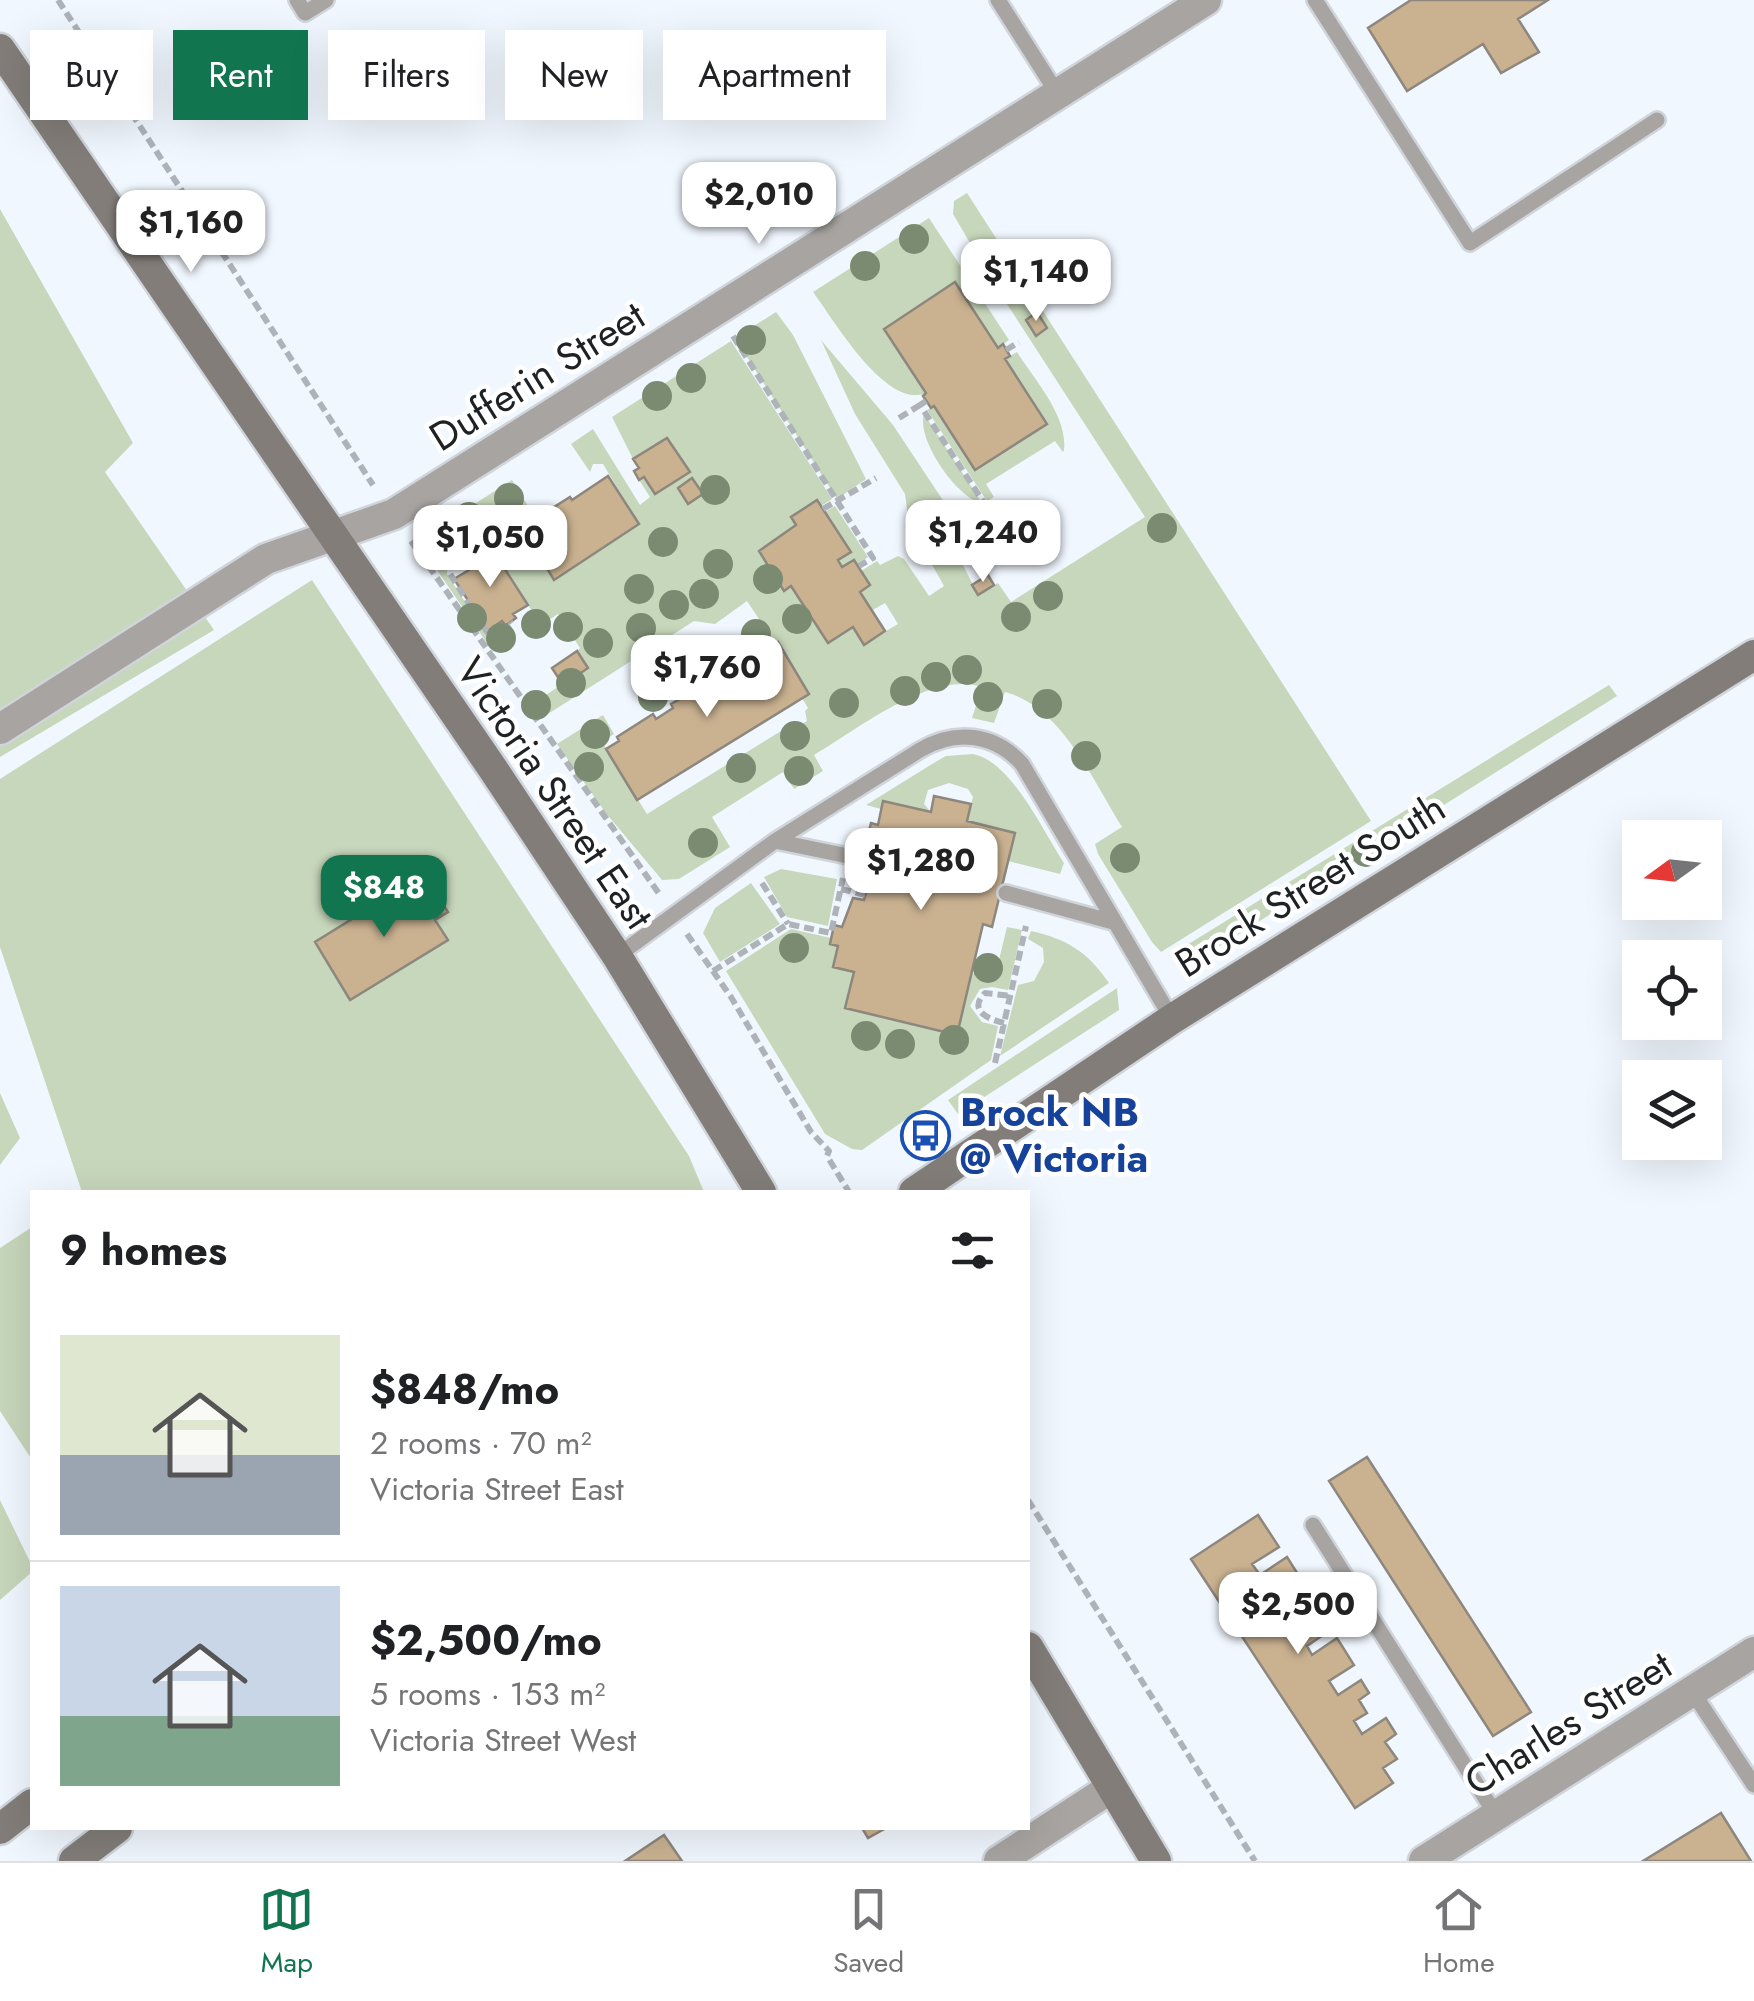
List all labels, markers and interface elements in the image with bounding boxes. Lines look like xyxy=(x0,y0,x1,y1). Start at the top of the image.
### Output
chip: Buy xyxy=(30,30,153,120)
chip: Rent xyxy=(173,30,308,120)
chip: Filters xyxy=(328,30,485,120)
chip: New xyxy=(505,30,643,120)
chip: Apartment xyxy=(663,30,886,120)
pin: $2,010 xyxy=(678,162,840,247)
text: $2,010 xyxy=(704,171,814,217)
pin: $1,160 xyxy=(110,190,272,275)
text: $1,160 xyxy=(138,199,244,245)
pin: $1,140 xyxy=(955,239,1117,324)
text: $1,140 xyxy=(983,248,1089,294)
street label: Dufferin Street xyxy=(418,286,656,465)
pin: $1,240 xyxy=(902,500,1064,585)
pin: $1,050 xyxy=(409,505,571,590)
text: $1,240 xyxy=(927,509,1039,555)
text: $1,050 xyxy=(435,514,545,560)
pin: $1,760 xyxy=(626,635,788,720)
text: $1,760 xyxy=(653,644,761,690)
street label: Victoria Street East xyxy=(442,645,668,941)
street label: Brock Street South xyxy=(1164,779,1456,991)
north arrow xyxy=(1622,820,1722,920)
map controls xyxy=(1622,820,1722,1160)
pin: $1,280 xyxy=(840,828,1002,913)
text: $1,280 xyxy=(867,837,975,883)
pin: $848 xyxy=(325,855,443,940)
text: $848 xyxy=(343,864,425,910)
button: locate xyxy=(1622,940,1722,1040)
button: layers xyxy=(1622,1060,1722,1160)
place label: Brock NB @ Victoria xyxy=(960,1083,1148,1187)
bus stop icon: Brock NB @ Victoria xyxy=(899,1109,951,1161)
text: 9 homes xyxy=(60,1220,227,1281)
icon: filters xyxy=(945,1223,1000,1278)
text: $848/mo xyxy=(370,1359,559,1420)
icon: home xyxy=(140,1375,260,1495)
text: 2 rooms · 70 m² xyxy=(370,1420,592,1466)
text: Victoria Street East xyxy=(370,1466,624,1512)
pin: $2,500 xyxy=(1217,1572,1379,1657)
text: $2,500 xyxy=(1241,1581,1355,1627)
text: $2,500/mo xyxy=(370,1610,602,1671)
icon: home xyxy=(140,1626,260,1746)
street label: Charles Street xyxy=(1453,1636,1683,1810)
text: 5 rooms · 153 m² xyxy=(370,1671,605,1717)
text: Victoria Street West xyxy=(370,1717,636,1763)
tab: Map xyxy=(259,1882,314,1983)
tab: Saved xyxy=(833,1882,904,1983)
tab: Home xyxy=(1423,1882,1495,1983)

